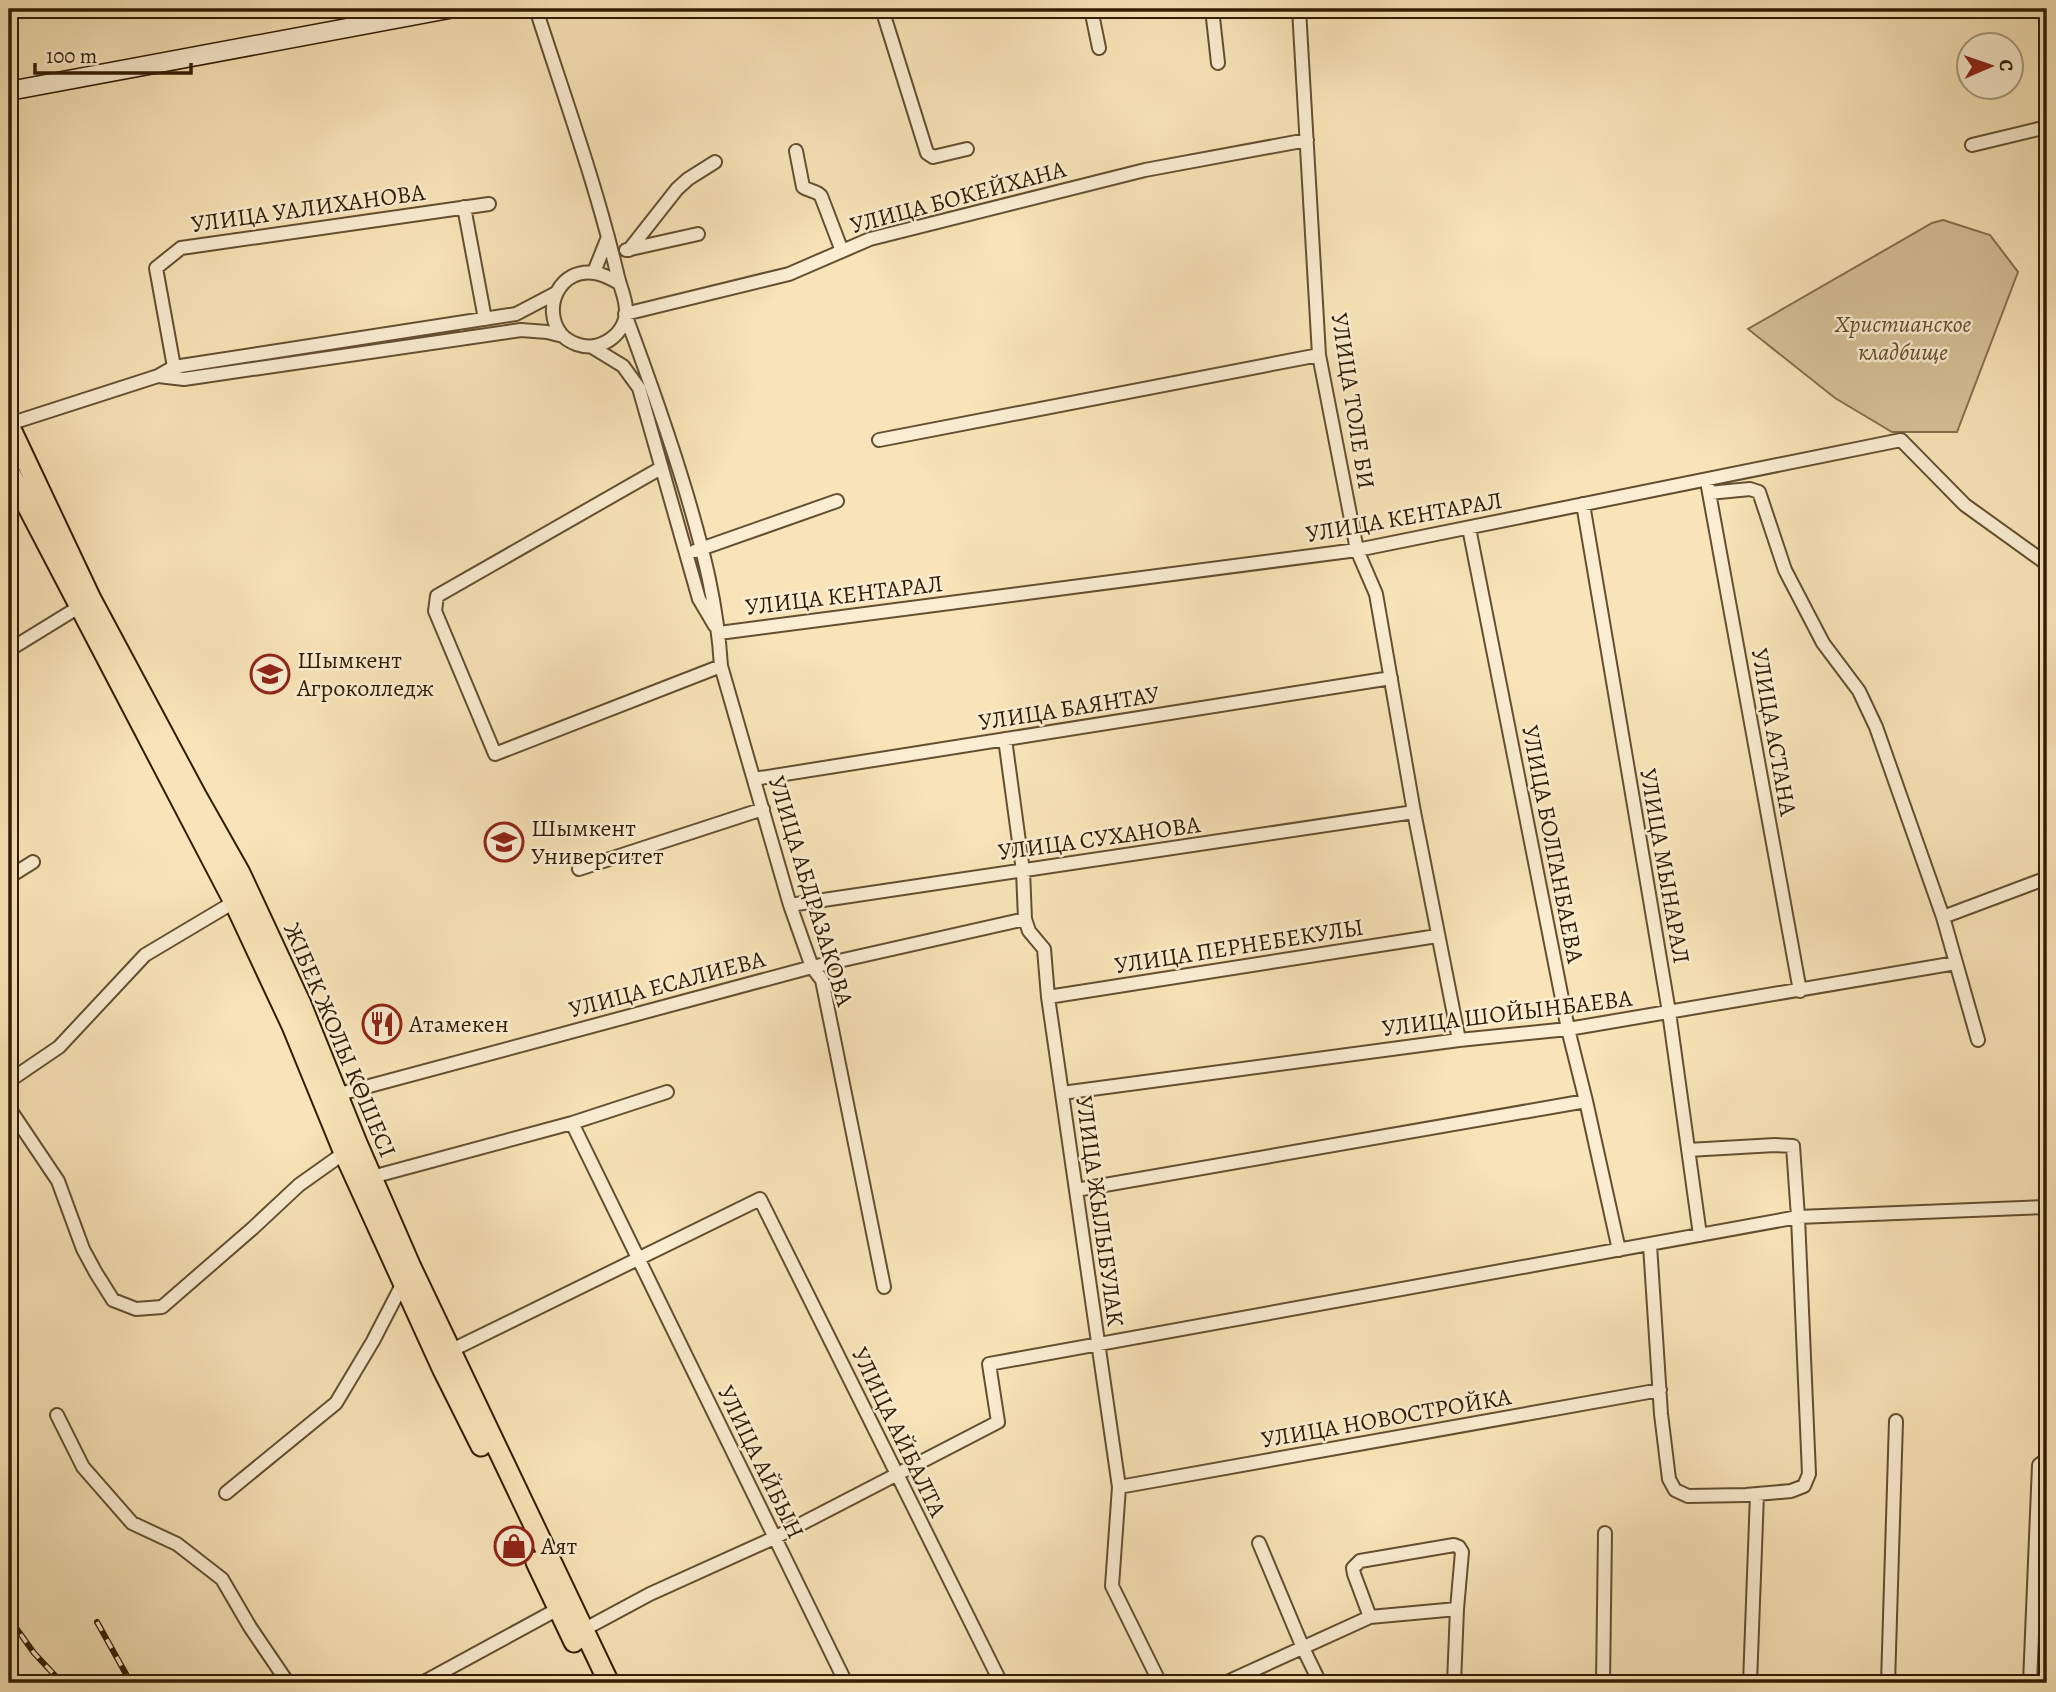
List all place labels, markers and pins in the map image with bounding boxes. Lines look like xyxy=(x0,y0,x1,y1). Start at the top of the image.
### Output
place label: Шымкент Агроколледж xyxy=(296,644,434,704)
school or university icon: Шымкент Агроколледж xyxy=(249,653,291,695)
place label: Шымкент Университет xyxy=(531,812,664,872)
school or university icon: Шымкент Университет xyxy=(483,821,525,863)
restaurant icon: Атамекен xyxy=(361,1003,403,1045)
place label: Атамекен xyxy=(408,1008,509,1040)
shop icon: Аят xyxy=(493,1525,535,1567)
place label: Аят xyxy=(540,1530,578,1562)

